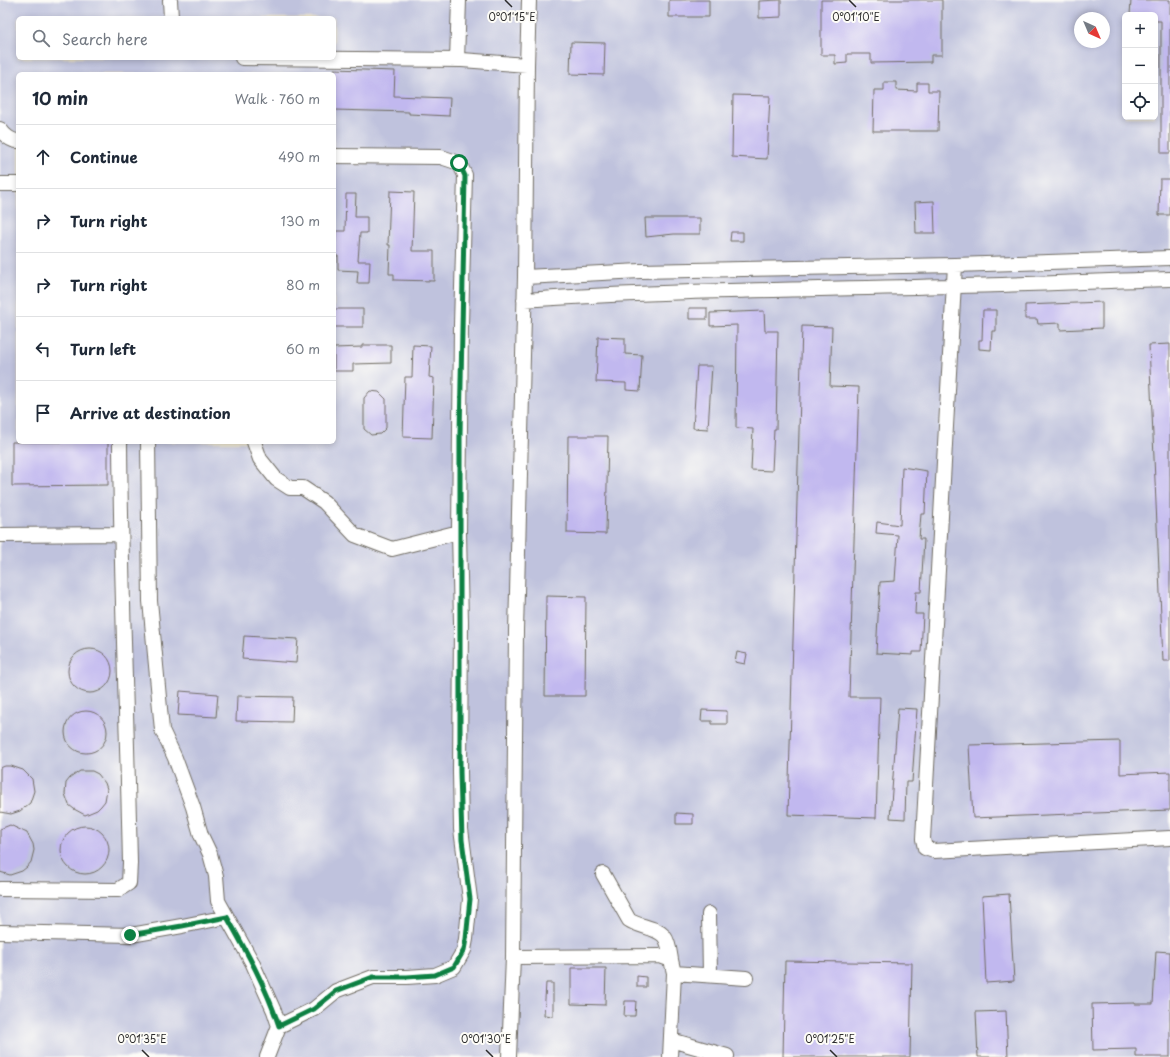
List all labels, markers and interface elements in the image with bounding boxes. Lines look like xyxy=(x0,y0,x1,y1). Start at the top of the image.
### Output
text: 0°01'15"E xyxy=(489,9,535,24)
text: 0°01'10"E xyxy=(832,9,880,24)
north arrow xyxy=(1074,12,1110,48)
map controls xyxy=(1122,12,1158,120)
button: + xyxy=(1122,12,1158,48)
search box xyxy=(16,16,336,60)
icon: search xyxy=(30,27,52,49)
text: Search here xyxy=(62,27,148,50)
button: − xyxy=(1122,48,1158,84)
button: locate xyxy=(1122,84,1158,120)
text: 10 min xyxy=(32,85,88,111)
text: Walk · 760 m xyxy=(235,89,320,108)
text: Continue xyxy=(70,145,138,168)
icon: ahead xyxy=(32,146,54,168)
text: 490 m xyxy=(278,147,320,166)
route start xyxy=(450,154,468,172)
text: Turn right xyxy=(70,209,147,232)
icon: right xyxy=(32,210,54,232)
text: 130 m xyxy=(281,211,320,230)
text: Turn right xyxy=(70,273,147,296)
icon: right xyxy=(32,274,54,296)
text: 80 m xyxy=(286,275,320,294)
text: Turn left xyxy=(70,337,136,360)
icon: left xyxy=(32,338,54,360)
text: 60 m xyxy=(286,339,320,358)
text: Arrive at destination xyxy=(70,401,231,424)
icon: arrive xyxy=(32,402,54,424)
route end xyxy=(121,926,139,944)
text: 0°01'35"E xyxy=(118,1031,166,1046)
text: 0°01'30"E xyxy=(461,1031,511,1046)
text: 0°01'25"E xyxy=(805,1031,855,1046)

